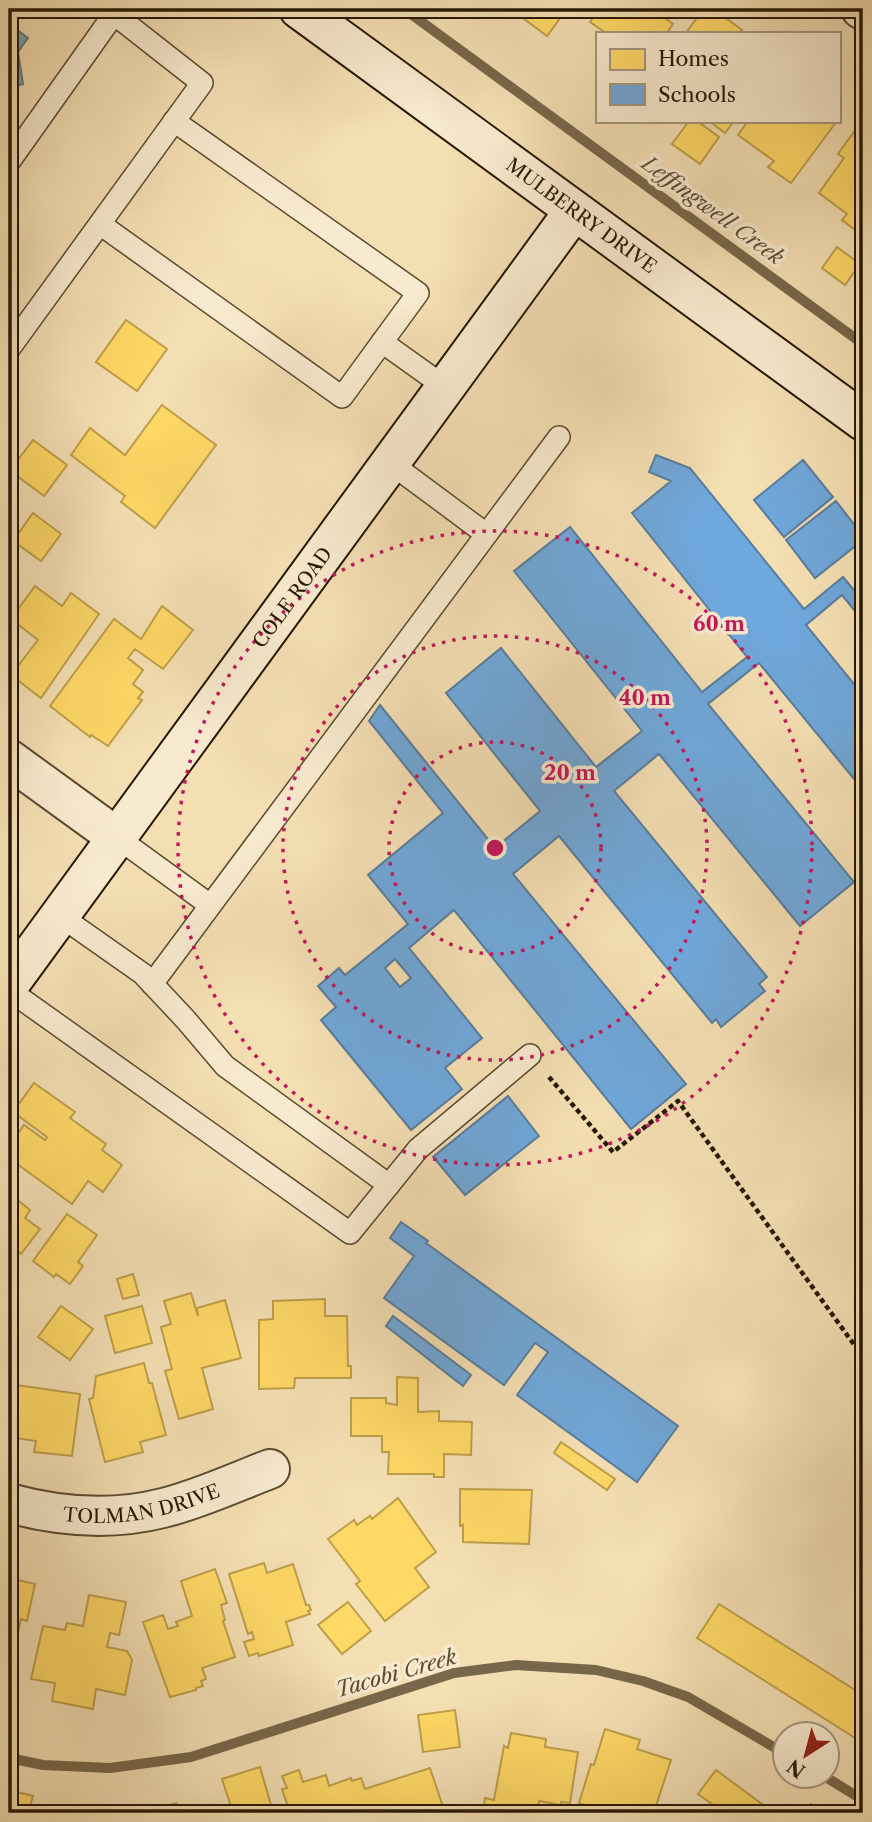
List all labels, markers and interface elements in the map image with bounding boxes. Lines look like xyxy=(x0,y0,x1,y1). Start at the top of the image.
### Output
legend xyxy=(596,32,840,122)
text: Homes xyxy=(658,46,729,71)
text: Schools xyxy=(658,82,736,107)
water label: Leffingwell Creek xyxy=(636,149,789,270)
street label: MULBERRY DRIVE xyxy=(502,153,661,278)
street label: COLE ROAD xyxy=(248,542,336,652)
text: 60 m xyxy=(693,611,745,636)
text: 40 m xyxy=(619,685,671,710)
text: 20 m xyxy=(544,760,596,785)
centre of rings xyxy=(483,836,507,860)
street label: TOLMAN DRIVE xyxy=(62,1479,223,1527)
water label: Tacobi Creek xyxy=(333,1644,459,1702)
north arrow xyxy=(770,1720,840,1790)
text: N xyxy=(783,1754,810,1783)

